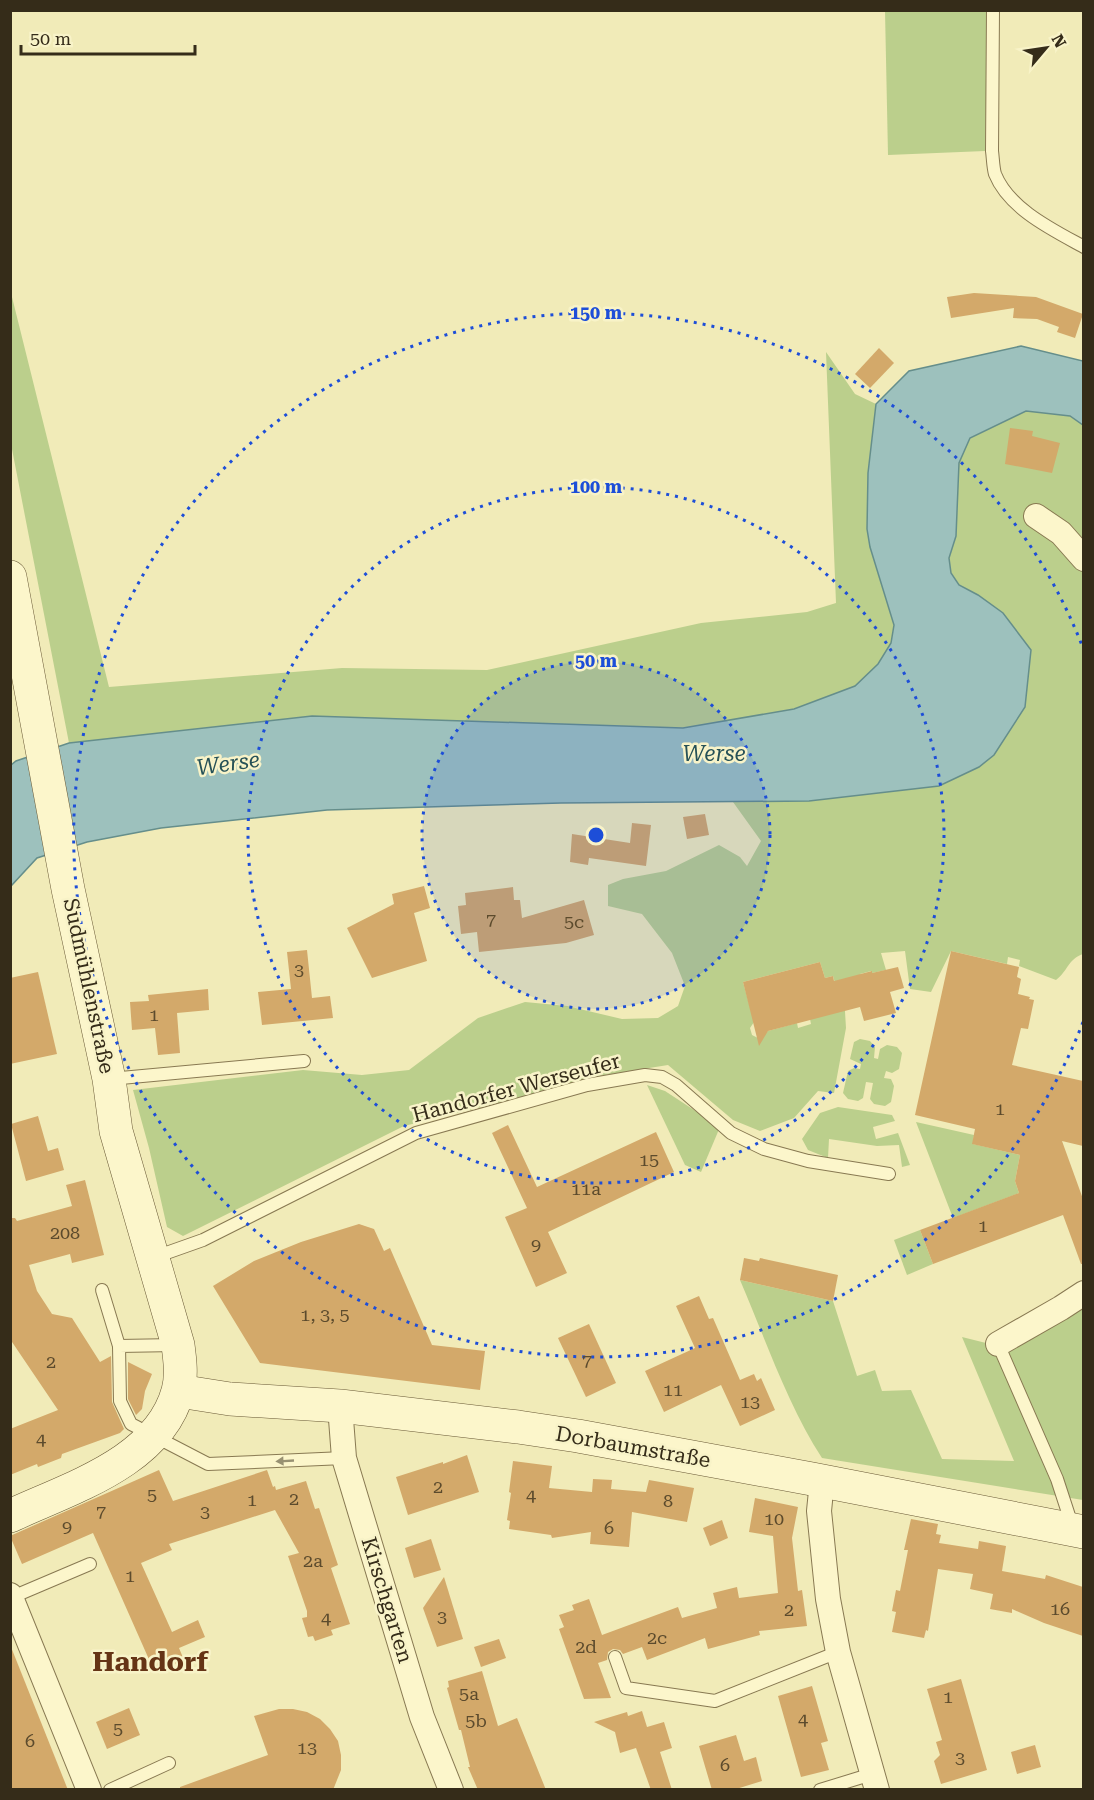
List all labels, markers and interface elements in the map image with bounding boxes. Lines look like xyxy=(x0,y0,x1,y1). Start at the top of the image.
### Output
scale bar xyxy=(21,18,195,56)
north arrow xyxy=(1016,18,1076,78)
text: 50 m xyxy=(30,28,71,49)
text: N xyxy=(1047,31,1070,51)
text: 150 m xyxy=(570,302,623,323)
text: 100 m xyxy=(570,476,623,497)
text: 50 m xyxy=(575,650,618,671)
water label: Werse xyxy=(682,741,746,766)
water label: Werse xyxy=(195,747,261,780)
centre of rings xyxy=(586,825,606,845)
street label: Sudmühlenstraße xyxy=(59,896,119,1076)
house number: 7 xyxy=(486,909,496,930)
house number: 5c xyxy=(564,911,584,932)
house number: 3 xyxy=(294,959,304,980)
house number: 1 xyxy=(149,1004,159,1025)
street label: Handorfer Werseufer xyxy=(409,1049,623,1127)
house number: 1 xyxy=(995,1098,1005,1119)
house number: 15 xyxy=(639,1149,659,1170)
house number: 11a xyxy=(571,1178,601,1199)
house number: 1 xyxy=(978,1215,988,1236)
house number: 208 xyxy=(50,1222,80,1243)
house number: 9 xyxy=(531,1234,541,1255)
house number: 1, 3, 5 xyxy=(300,1304,350,1325)
house number: 7 xyxy=(582,1350,592,1371)
house number: 2 xyxy=(46,1351,56,1372)
house number: 11 xyxy=(663,1379,683,1400)
house number: 13 xyxy=(740,1391,760,1412)
street label: Dorbaumstraße xyxy=(554,1422,712,1472)
house number: 4 xyxy=(36,1428,46,1449)
one-way arrow xyxy=(276,1456,295,1465)
house number: 2 xyxy=(433,1476,443,1497)
house number: 5 xyxy=(147,1484,157,1505)
house number: 4 xyxy=(526,1484,536,1505)
house number: 2 xyxy=(289,1488,299,1509)
house number: 1 xyxy=(247,1489,257,1510)
house number: 8 xyxy=(663,1490,673,1511)
house number: 7 xyxy=(96,1501,106,1522)
house number: 3 xyxy=(200,1501,210,1522)
house number: 10 xyxy=(764,1508,784,1529)
house number: 9 xyxy=(62,1516,72,1537)
house number: 6 xyxy=(604,1517,614,1538)
street label: Kirschgarten xyxy=(356,1534,418,1666)
house number: 2a xyxy=(303,1550,323,1571)
house number: 1 xyxy=(125,1565,135,1586)
house number: 16 xyxy=(1050,1598,1070,1619)
house number: 2 xyxy=(784,1599,794,1620)
house number: 3 xyxy=(437,1606,447,1627)
house number: 4 xyxy=(321,1607,331,1628)
house number: 2c xyxy=(647,1627,667,1648)
house number: 2d xyxy=(575,1636,597,1657)
district label: Handorf xyxy=(92,1646,209,1678)
house number: 5a xyxy=(459,1683,479,1704)
house number: 1 xyxy=(943,1686,953,1707)
house number: 4 xyxy=(798,1708,808,1729)
house number: 5b xyxy=(465,1710,487,1731)
house number: 5 xyxy=(113,1718,123,1739)
house number: 6 xyxy=(25,1730,35,1751)
house number: 13 xyxy=(297,1737,317,1758)
house number: 3 xyxy=(955,1747,965,1768)
house number: 6 xyxy=(720,1754,730,1775)

